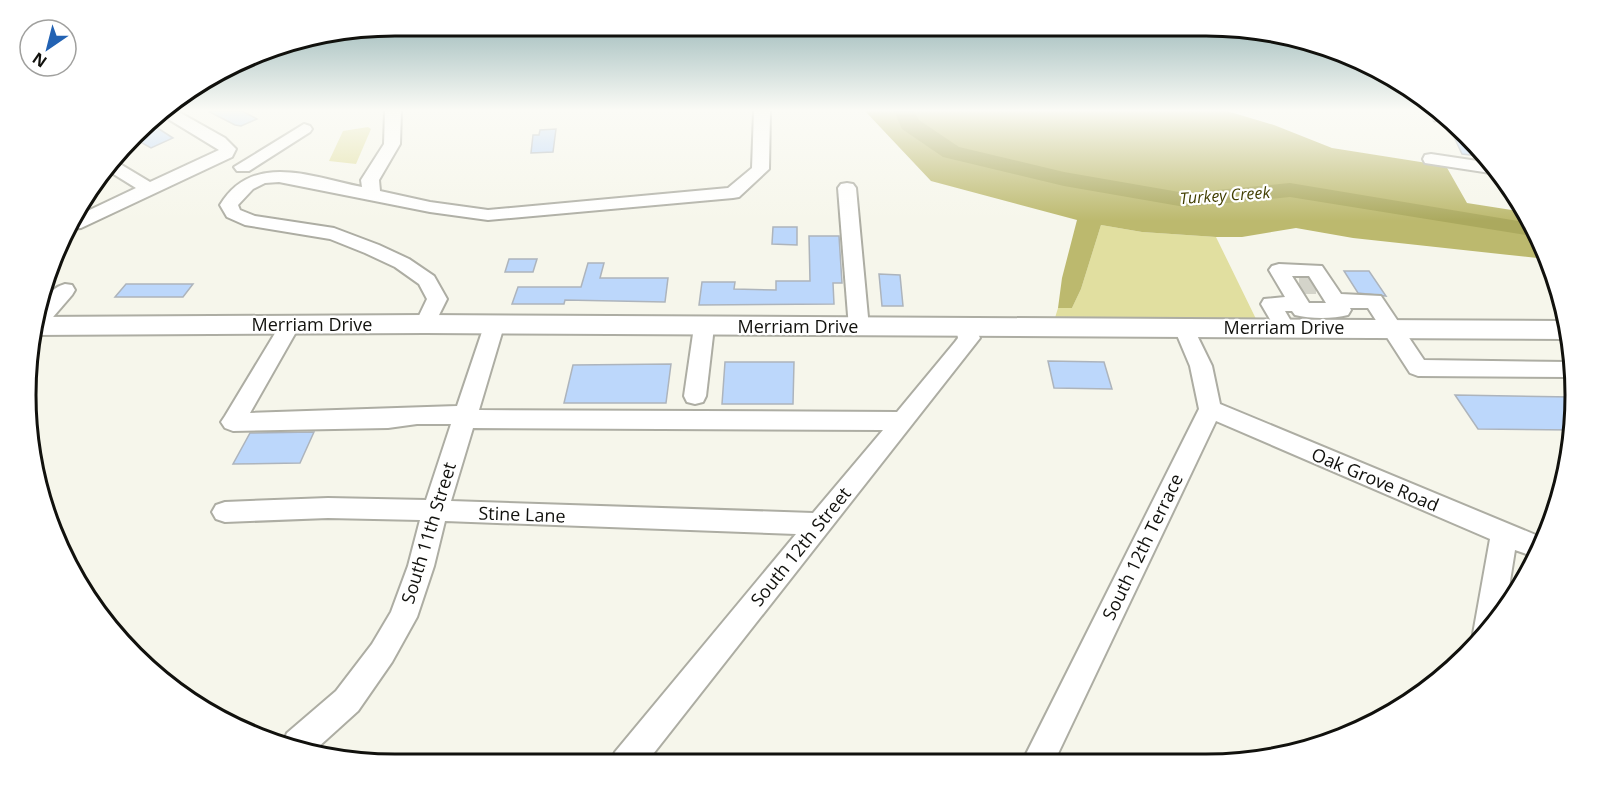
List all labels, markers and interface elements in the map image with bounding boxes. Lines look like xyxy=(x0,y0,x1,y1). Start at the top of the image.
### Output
north arrow xyxy=(18,18,78,78)
text: N xyxy=(28,48,51,73)
water label: Turkey Creek xyxy=(1179,181,1272,209)
street label: Merriam Drive xyxy=(252,312,372,336)
street label: Merriam Drive xyxy=(738,314,858,338)
street label: Merriam Drive xyxy=(1224,315,1344,339)
street label: Oak Grove Road xyxy=(1308,441,1443,517)
street label: South 11th Street xyxy=(395,459,461,606)
street label: South 12th Terrace xyxy=(1096,469,1188,624)
street label: South 12th Street xyxy=(745,482,856,611)
street label: Stine Lane xyxy=(478,500,566,528)

